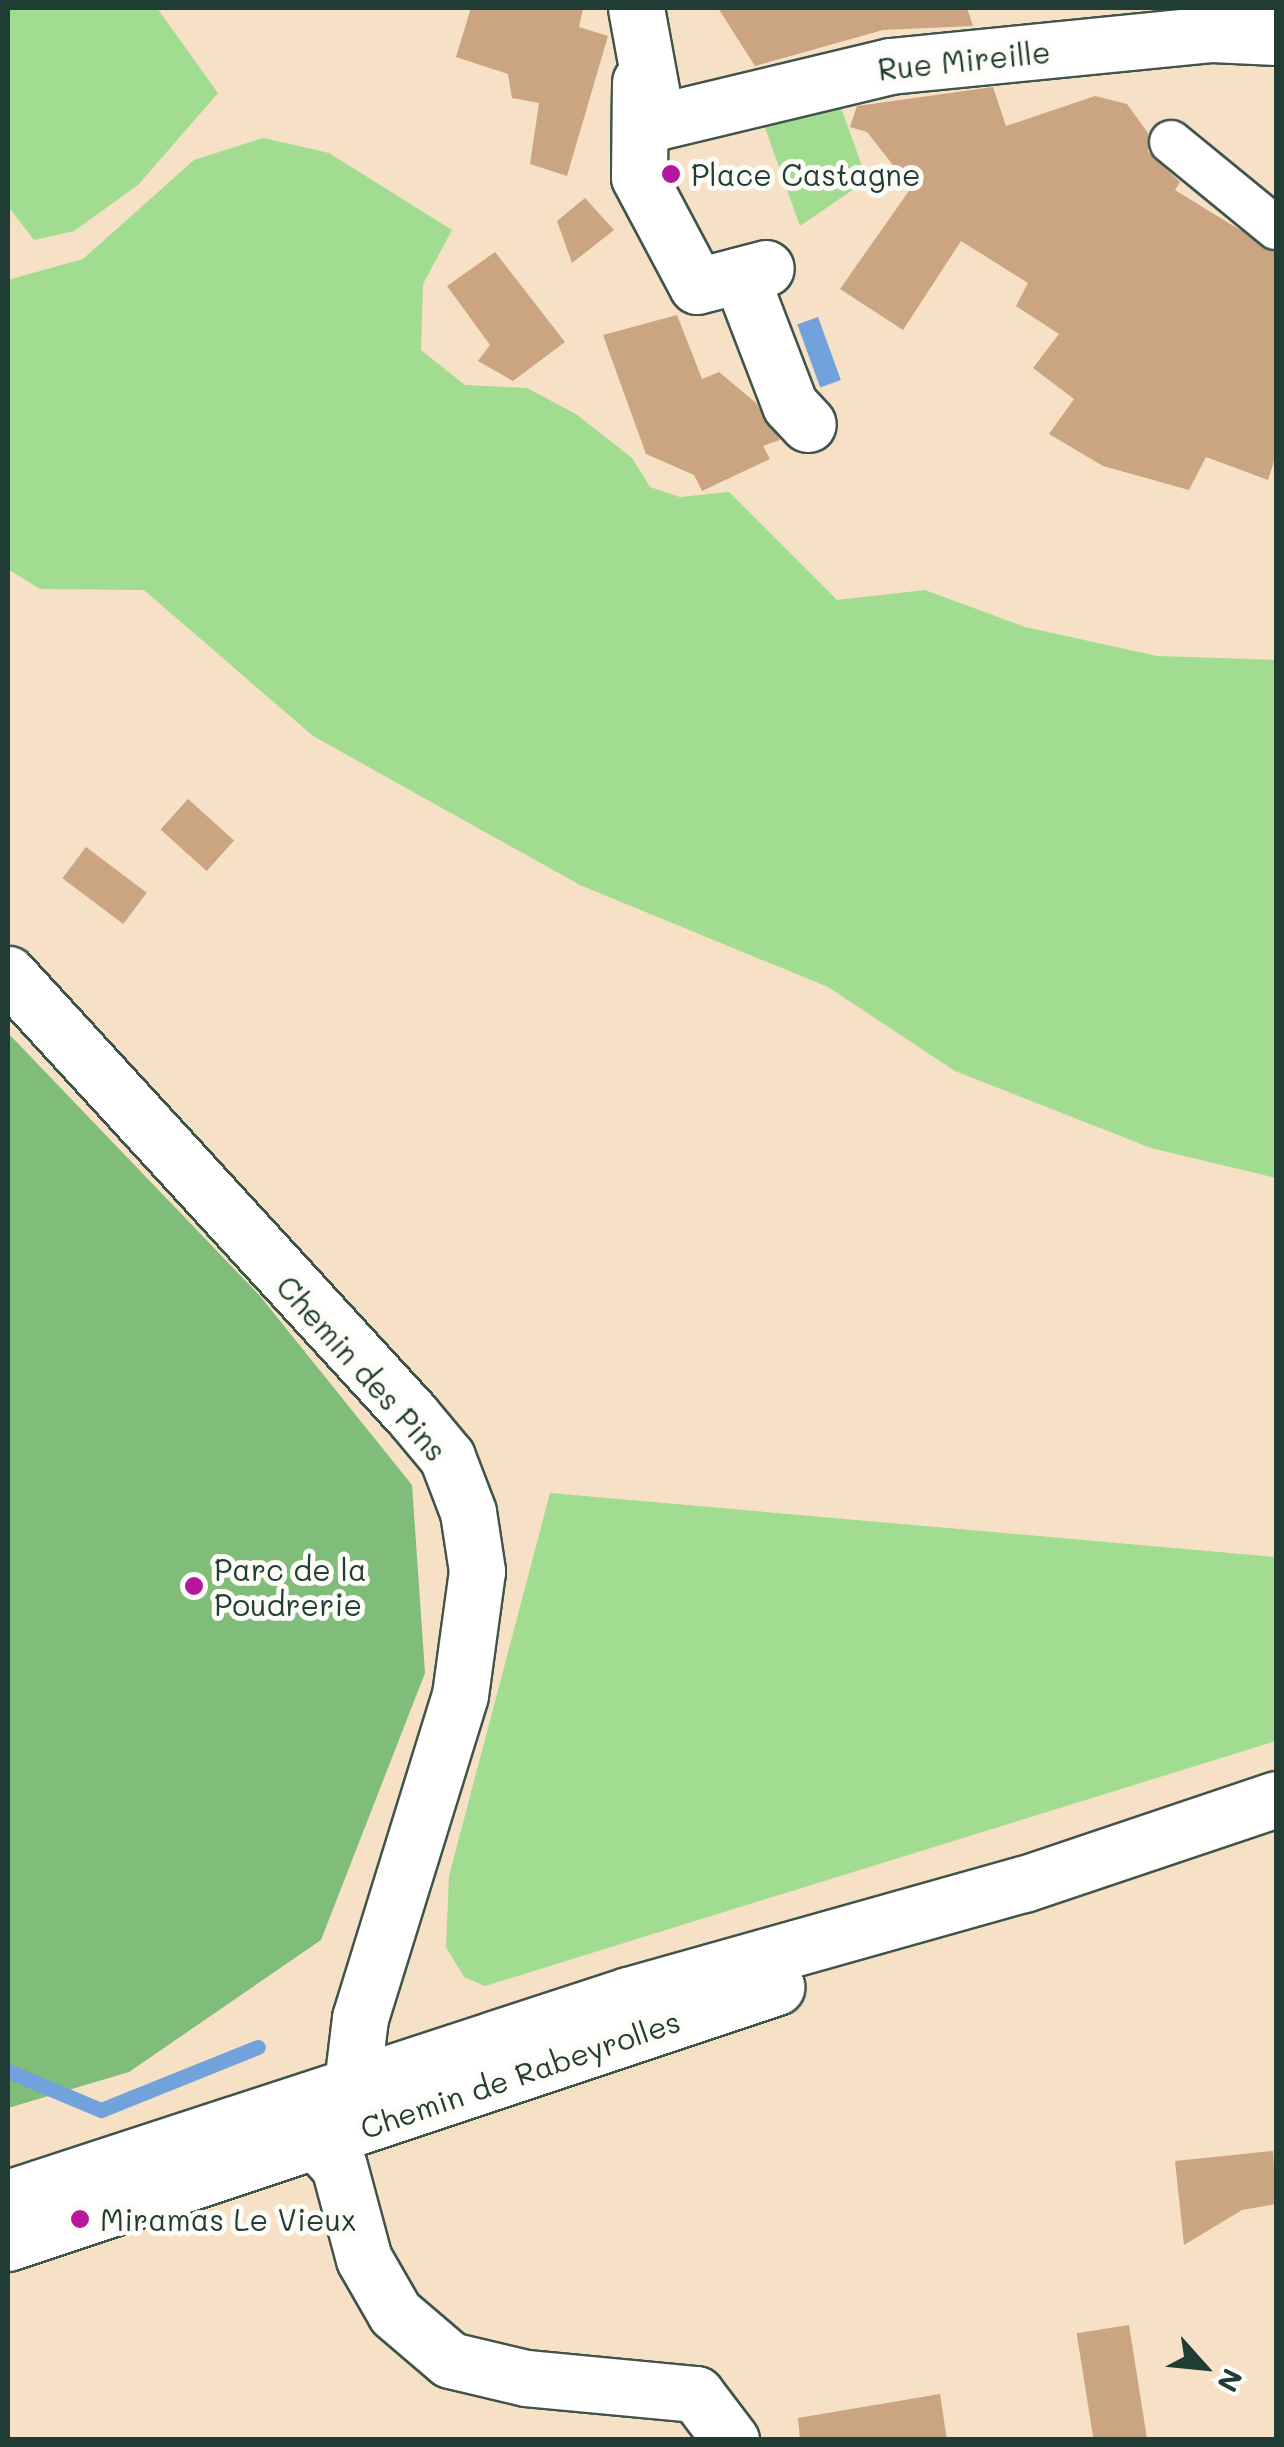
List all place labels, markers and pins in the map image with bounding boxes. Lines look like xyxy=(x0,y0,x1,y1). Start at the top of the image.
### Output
place label: Place Castagne xyxy=(691,156,921,192)
marker: Place Castagne xyxy=(660,163,682,185)
place label: Parc de la Poudrerie xyxy=(214,1551,367,1622)
marker: Parc de la Poudrerie xyxy=(183,1575,205,1597)
place label: Miramas Le Vieux xyxy=(100,2201,356,2237)
marker: Miramas Le Vieux xyxy=(69,2208,91,2230)

